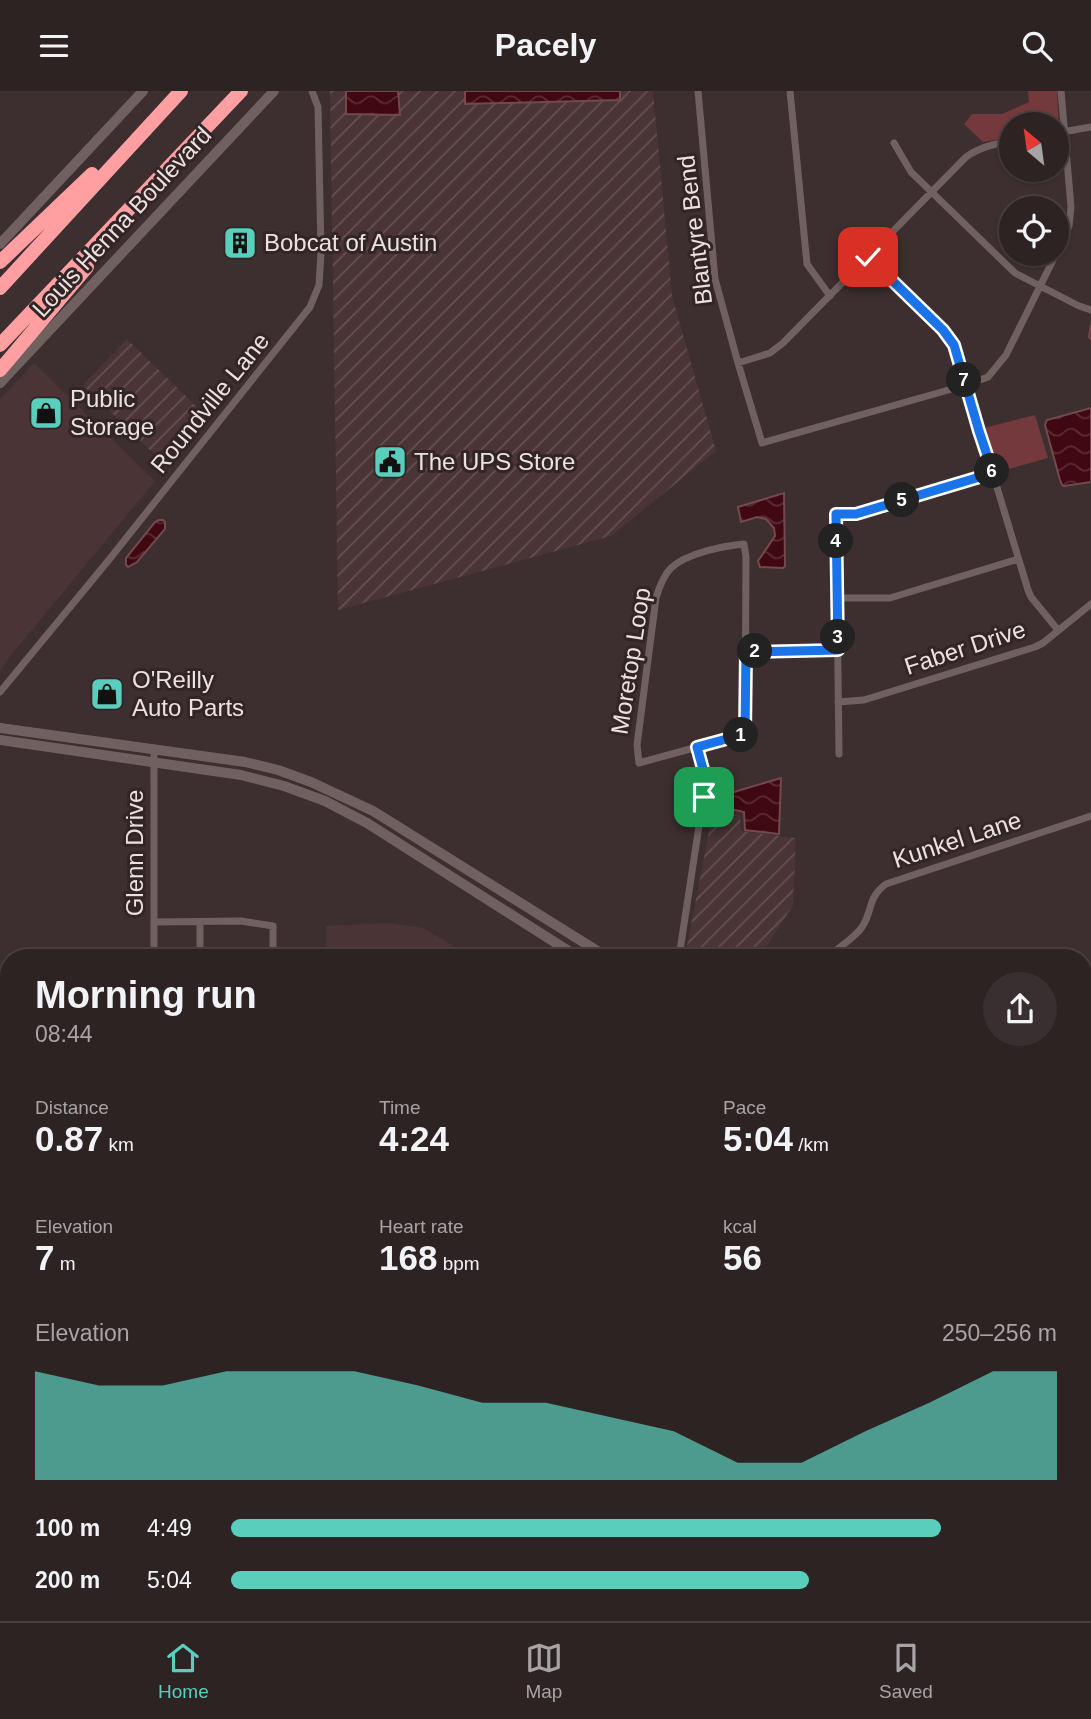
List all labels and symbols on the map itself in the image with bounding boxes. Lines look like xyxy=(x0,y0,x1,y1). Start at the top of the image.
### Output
north arrow xyxy=(999,112,1069,182)
street label: Louis Henna Boulevard xyxy=(27,121,217,322)
street label: Blantyre Bend xyxy=(672,154,717,307)
building icon: Bobcat of Austin xyxy=(221,224,259,262)
pin xyxy=(838,227,898,287)
place label: Bobcat of Austin xyxy=(264,229,437,256)
street label: Roundville Lane xyxy=(145,327,274,478)
pin: 7 xyxy=(946,363,982,397)
place label: Public Storage xyxy=(70,385,154,440)
shop icon: Public Storage xyxy=(27,394,65,432)
public building icon: The UPS Store xyxy=(371,443,409,481)
place label: The UPS Store xyxy=(414,448,575,475)
pin: 6 xyxy=(974,453,1010,489)
pin: 5 xyxy=(884,483,920,517)
pin: 4 xyxy=(818,524,854,559)
street label: Moretop Loop xyxy=(606,586,655,736)
street label: Faber Drive xyxy=(901,615,1029,680)
pin: 3 xyxy=(820,619,856,655)
pin: 2 xyxy=(738,633,772,669)
place label: O'Reilly Auto Parts xyxy=(132,666,244,721)
shop icon: O'Reilly Auto Parts xyxy=(88,675,126,713)
pin: 1 xyxy=(724,717,758,753)
pin xyxy=(674,767,734,827)
street label: Glenn Drive xyxy=(121,790,148,916)
street label: Kunkel Lane xyxy=(889,806,1024,873)

